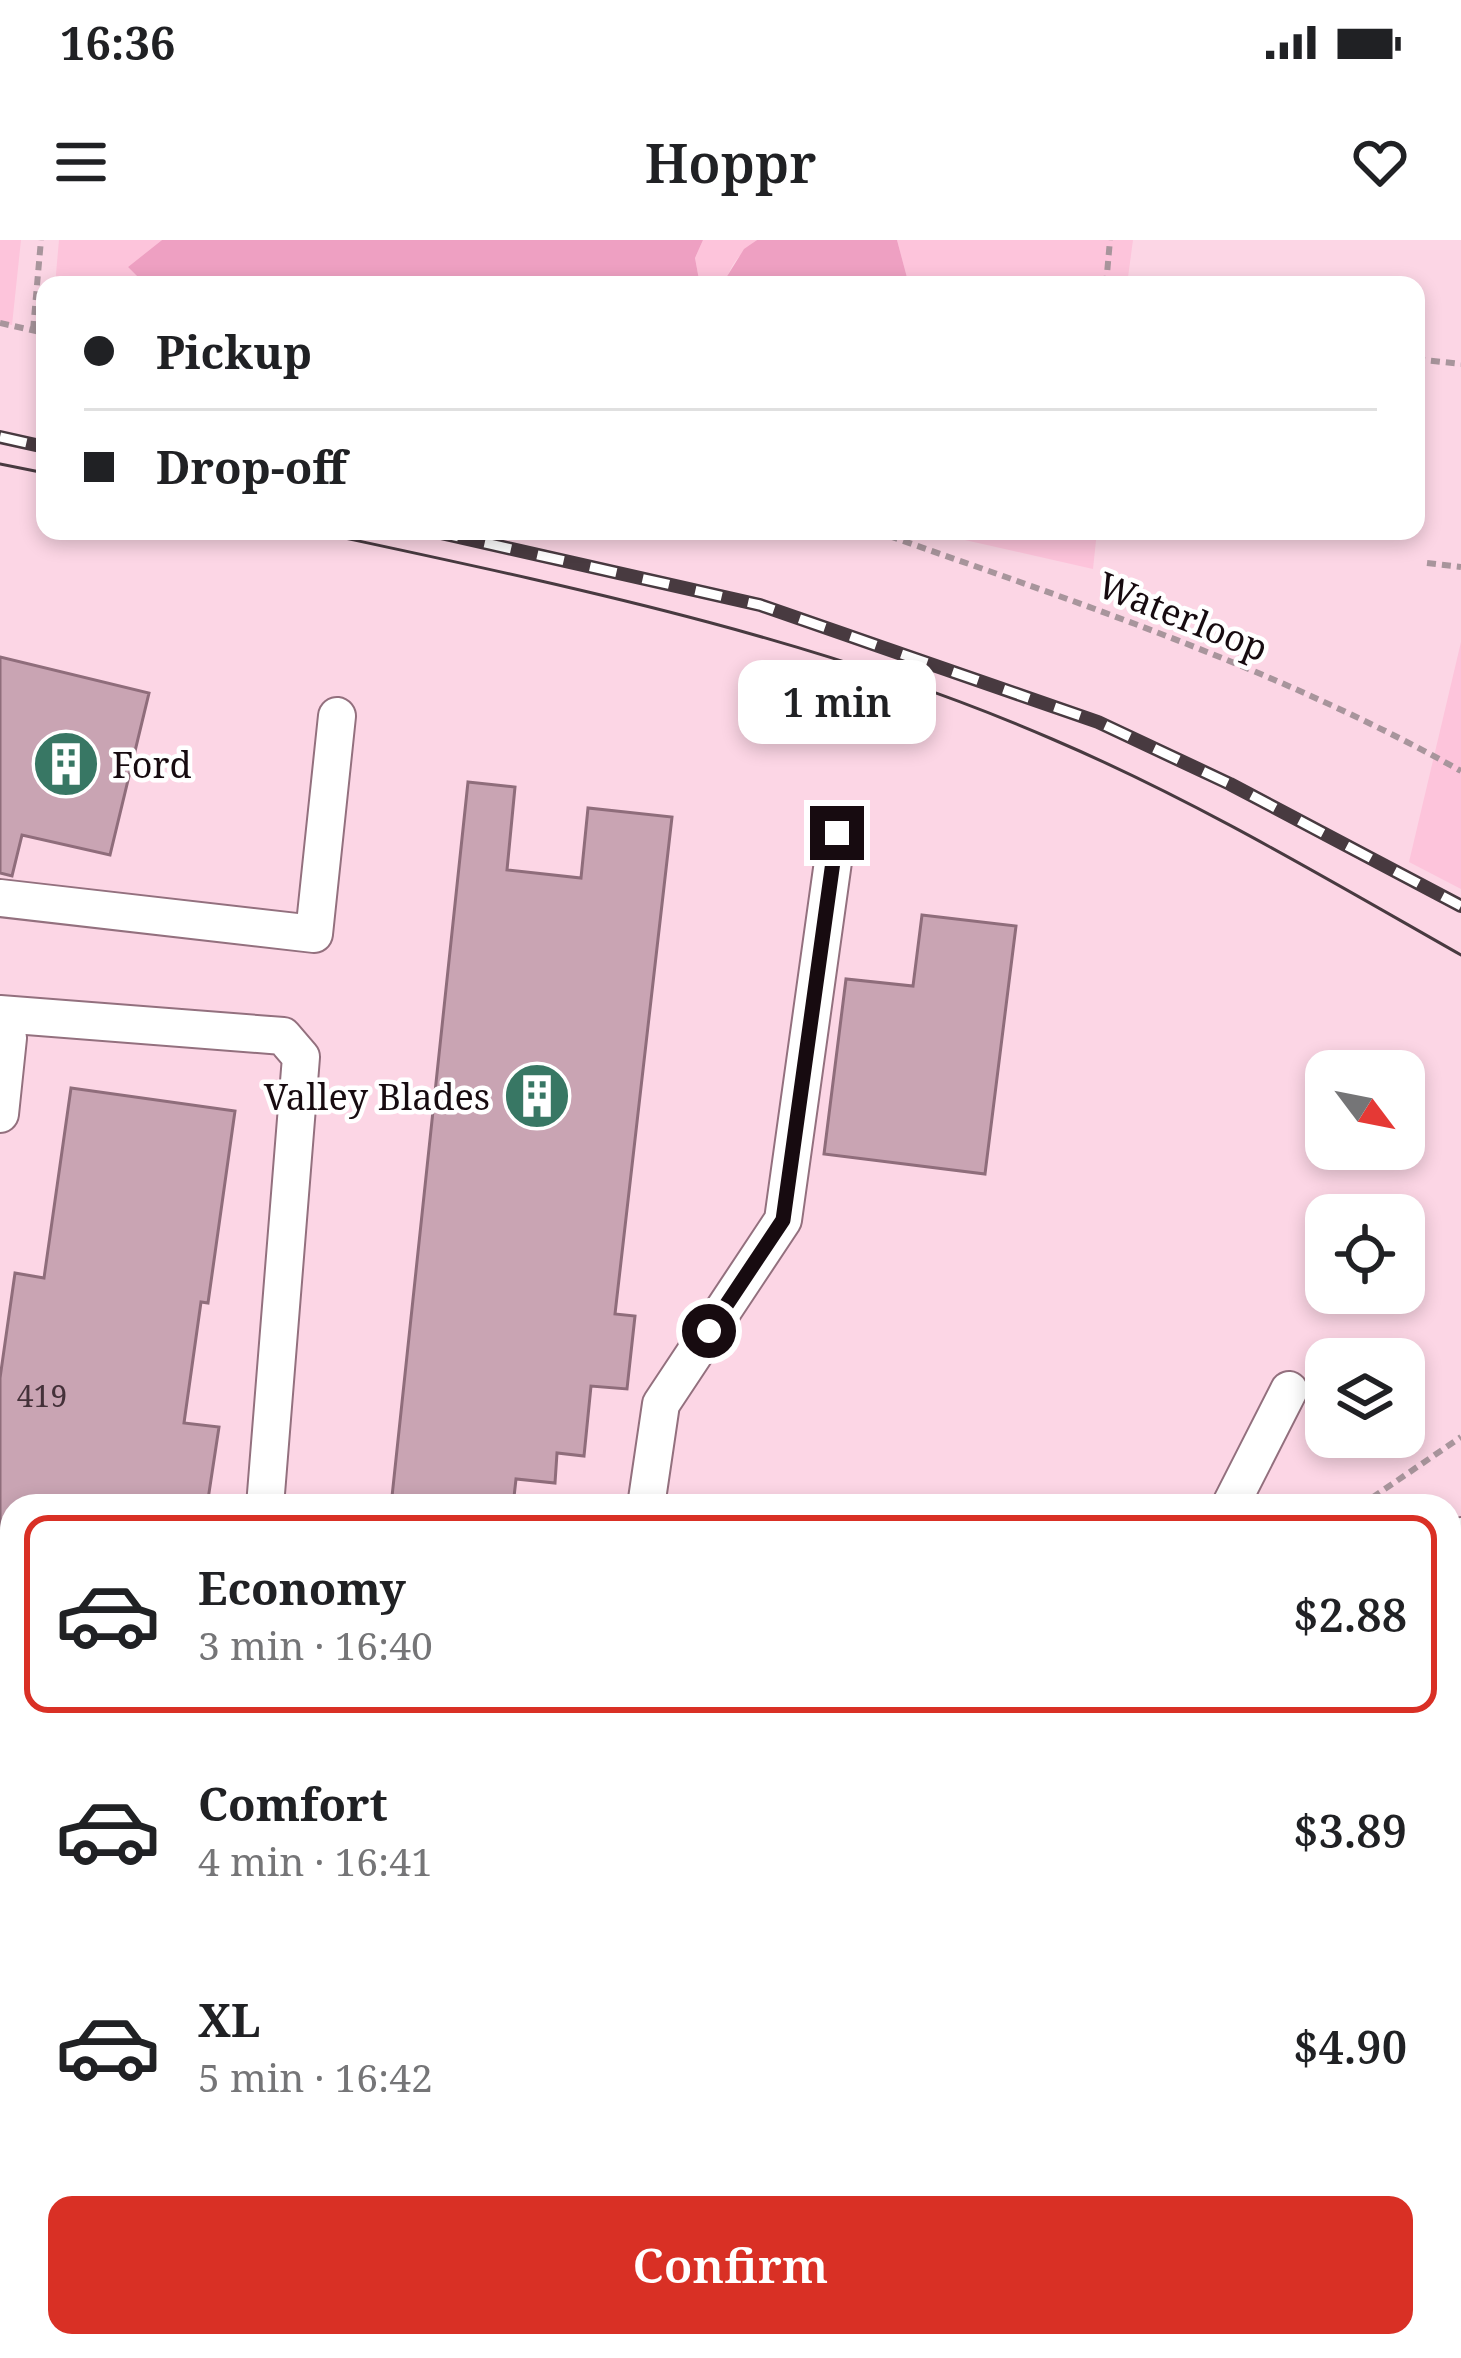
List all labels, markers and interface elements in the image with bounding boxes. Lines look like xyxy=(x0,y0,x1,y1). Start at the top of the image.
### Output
text: 16:36 xyxy=(60,12,175,73)
text: Hoppr xyxy=(645,125,816,199)
icon: menu xyxy=(48,129,114,195)
icon: heart xyxy=(1347,129,1413,195)
text: Pickup xyxy=(156,321,312,382)
text: Drop-off xyxy=(156,436,347,497)
street label: Waterloop xyxy=(1091,560,1275,672)
callout: 1 min xyxy=(738,659,936,743)
text: 1 min xyxy=(783,675,891,728)
building icon: Ford xyxy=(31,729,101,799)
place label: Ford xyxy=(112,740,192,789)
route end xyxy=(810,806,864,860)
north arrow xyxy=(1305,1050,1425,1170)
map controls xyxy=(1305,1050,1425,1458)
building icon: Valley Blades xyxy=(502,1061,572,1131)
place label: Valley Blades xyxy=(264,1072,490,1121)
button: locate xyxy=(1305,1194,1425,1314)
route start xyxy=(682,1304,736,1358)
button: layers xyxy=(1305,1338,1425,1458)
house number: 419 xyxy=(17,1375,67,1416)
text: Economy xyxy=(198,1557,406,1618)
icon: car xyxy=(54,1560,162,1668)
text: $2.88 xyxy=(1293,1584,1407,1645)
text: 3 min · 16:40 xyxy=(198,1618,433,1671)
text: Comfort xyxy=(198,1773,388,1834)
icon: car xyxy=(54,1776,162,1884)
text: $3.89 xyxy=(1293,1800,1407,1861)
text: 4 min · 16:41 xyxy=(198,1834,433,1887)
text: XL xyxy=(198,1989,260,2050)
icon: car xyxy=(54,1992,162,2100)
text: $4.90 xyxy=(1293,2016,1407,2077)
text: 5 min · 16:42 xyxy=(198,2050,433,2103)
button: Confirm xyxy=(48,2196,1413,2334)

